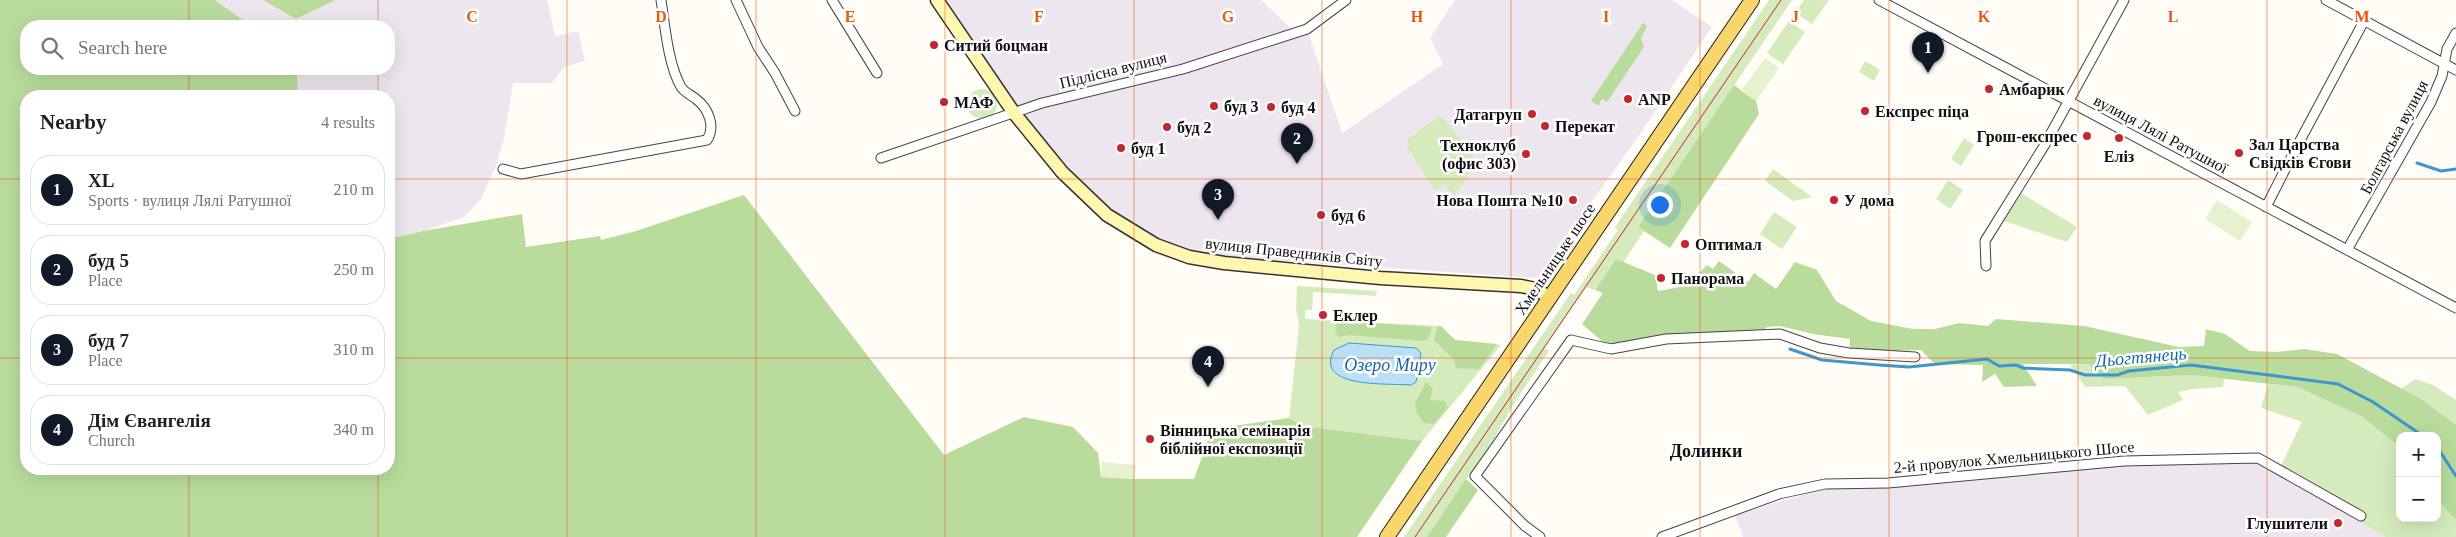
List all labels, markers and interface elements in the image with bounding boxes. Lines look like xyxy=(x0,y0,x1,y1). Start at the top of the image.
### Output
text: C xyxy=(466,8,478,25)
text: D xyxy=(655,8,667,25)
text: E xyxy=(845,8,855,25)
text: F xyxy=(1034,8,1044,25)
text: G xyxy=(1222,8,1235,25)
text: H xyxy=(1411,8,1424,25)
text: I xyxy=(1603,8,1609,25)
text: J xyxy=(1791,8,1799,25)
text: K xyxy=(1978,8,1991,25)
text: L xyxy=(2168,8,2178,25)
text: M xyxy=(2354,8,2370,25)
search box xyxy=(20,20,395,75)
pin: 1 xyxy=(1912,32,1944,73)
icon: search xyxy=(38,34,66,62)
text: Search here xyxy=(78,37,167,58)
place label: Ситий боцман xyxy=(944,37,1048,54)
marker: Ситий боцман xyxy=(928,39,940,51)
street label: Підлісна вулиця xyxy=(1058,48,1169,93)
street label: Болгарська вулиця xyxy=(2357,77,2432,197)
place label: Амбарик xyxy=(1999,81,2066,99)
marker: Амбарик xyxy=(1983,83,1995,95)
place label: ANP xyxy=(1638,91,1671,108)
street label: вулиця Лялі Ратушної xyxy=(2091,91,2231,178)
marker: ANP xyxy=(1622,93,1634,105)
place label: МАФ xyxy=(954,94,994,111)
marker: МАФ xyxy=(938,96,950,108)
place label: буд 3 xyxy=(1224,98,1258,116)
place label: буд 4 xyxy=(1281,99,1315,117)
marker: буд 3 xyxy=(1208,100,1220,112)
marker: буд 4 xyxy=(1265,101,1277,113)
place label: Експрес піца xyxy=(1875,103,1969,121)
marker: Експрес піца xyxy=(1859,105,1871,117)
place label: Датагруп xyxy=(1454,106,1522,124)
marker: Датагруп xyxy=(1526,108,1538,120)
text: Nearby xyxy=(40,110,107,134)
text: 4 results xyxy=(321,114,375,131)
place label: Перекат xyxy=(1555,118,1615,136)
place label: буд 2 xyxy=(1177,119,1211,137)
marker: Перекат xyxy=(1539,120,1551,132)
marker: буд 2 xyxy=(1161,121,1173,133)
pin: 2 xyxy=(1281,123,1313,164)
place label: Грош-експрес xyxy=(1977,128,2077,146)
marker: Грош-експрес xyxy=(2081,130,2093,142)
marker: Еліз xyxy=(2113,132,2125,144)
place label: Зал Царства Свідків Єгови xyxy=(2249,136,2351,171)
place label: Техноклуб (офис 303) xyxy=(1440,137,1516,173)
place label: буд 1 xyxy=(1131,140,1165,158)
marker: буд 1 xyxy=(1115,142,1127,154)
marker: Зал Царства Свідків Єгови xyxy=(2233,147,2245,159)
marker: Техноклуб (офис 303) xyxy=(1520,148,1532,160)
place label: Еліз xyxy=(2104,148,2135,165)
text: XL xyxy=(88,170,114,191)
pin: 3 xyxy=(1202,179,1234,220)
text: 1 xyxy=(53,181,61,198)
text: 210 m xyxy=(334,181,374,198)
text: Sports · вулиця Лялі Ратушної xyxy=(88,192,291,209)
place label: Нова Пошта №10 xyxy=(1436,192,1563,209)
your location xyxy=(1647,192,1673,218)
place label: У дома xyxy=(1844,192,1894,209)
marker: Нова Пошта №10 xyxy=(1567,194,1579,206)
marker: У дома xyxy=(1828,194,1840,206)
street label: Хмельницьке шосе xyxy=(1511,200,1599,318)
place label: буд 6 xyxy=(1331,207,1365,225)
marker: буд 6 xyxy=(1315,209,1327,221)
street label: вулиця Праведників Світу xyxy=(1204,234,1384,271)
place label: Оптимал xyxy=(1695,236,1762,253)
marker: Оптимал xyxy=(1679,238,1691,250)
text: буд 5 xyxy=(88,250,129,271)
text: 2 xyxy=(53,261,61,278)
text: 250 m xyxy=(334,261,374,278)
place label: Панорама xyxy=(1671,270,1744,288)
text: Place xyxy=(88,272,123,289)
marker: Панорама xyxy=(1655,272,1667,284)
place label: Еклер xyxy=(1333,307,1378,325)
marker: Еклер xyxy=(1317,309,1329,321)
text: буд 7 xyxy=(88,330,129,351)
text: 3 xyxy=(53,341,61,358)
text: 310 m xyxy=(334,341,374,358)
water label: Дьогтянець xyxy=(2093,343,2187,371)
pin: 4 xyxy=(1192,346,1224,387)
text: Place xyxy=(88,352,123,369)
water label: Озеро Миру xyxy=(1344,355,1436,375)
text: Дім Євангелія xyxy=(88,410,211,431)
text: 4 xyxy=(53,421,61,438)
text: 340 m xyxy=(334,421,374,438)
place label: Вінницька семінарія біблійної експозиції xyxy=(1160,422,1311,457)
text: Church xyxy=(88,432,135,449)
map controls xyxy=(2396,432,2441,522)
button: + xyxy=(2396,432,2441,477)
marker: Вінницька семінарія біблійної експозиції xyxy=(1144,433,1156,445)
street label: 2-й провулок Хмельницького Шосе xyxy=(1893,438,2135,477)
district label: Долинки xyxy=(1670,441,1742,461)
button: − xyxy=(2396,477,2441,522)
place label: Глушители xyxy=(2247,515,2328,533)
marker: Глушители xyxy=(2332,517,2344,529)

